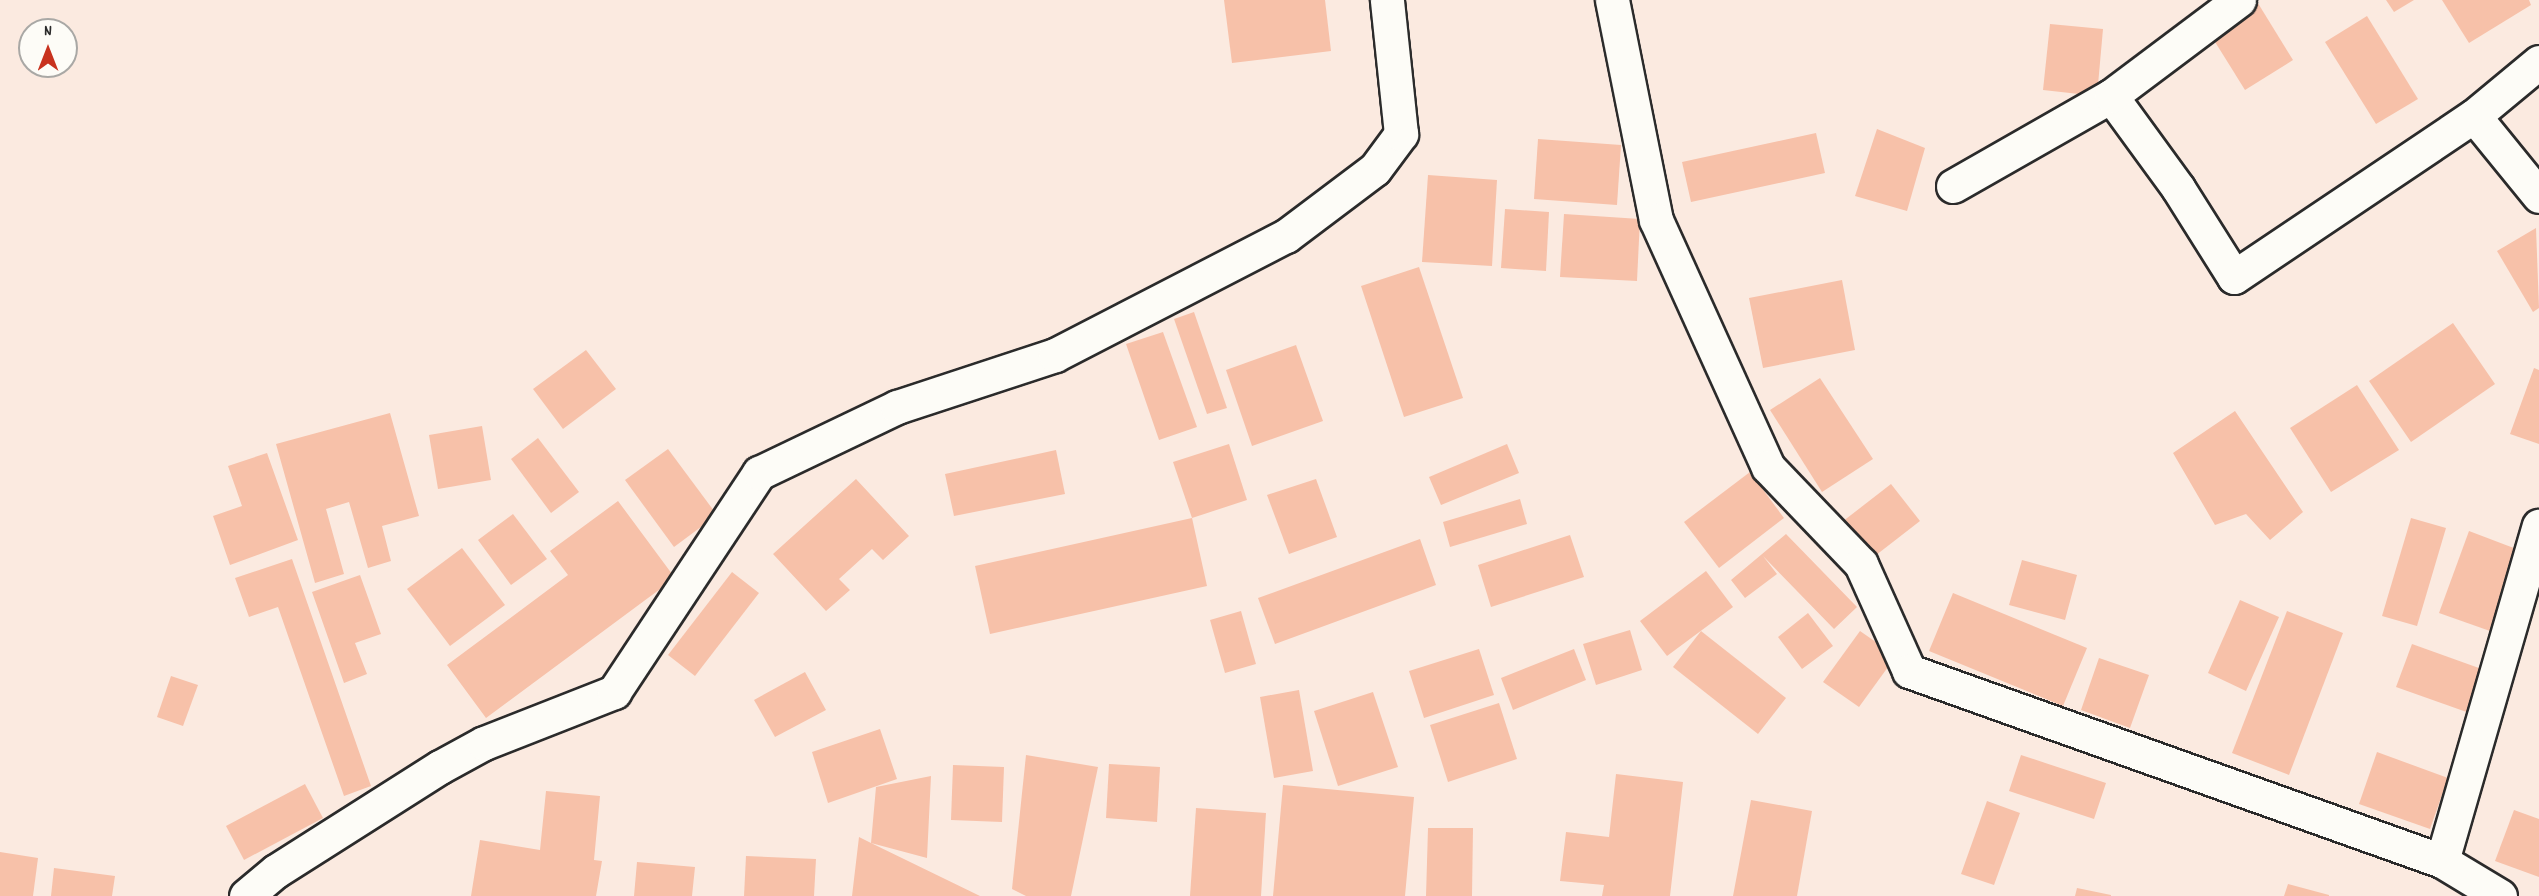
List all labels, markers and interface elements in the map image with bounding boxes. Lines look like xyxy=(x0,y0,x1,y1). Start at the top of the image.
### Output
north arrow xyxy=(18,18,78,78)
text: N xyxy=(44,20,52,43)

